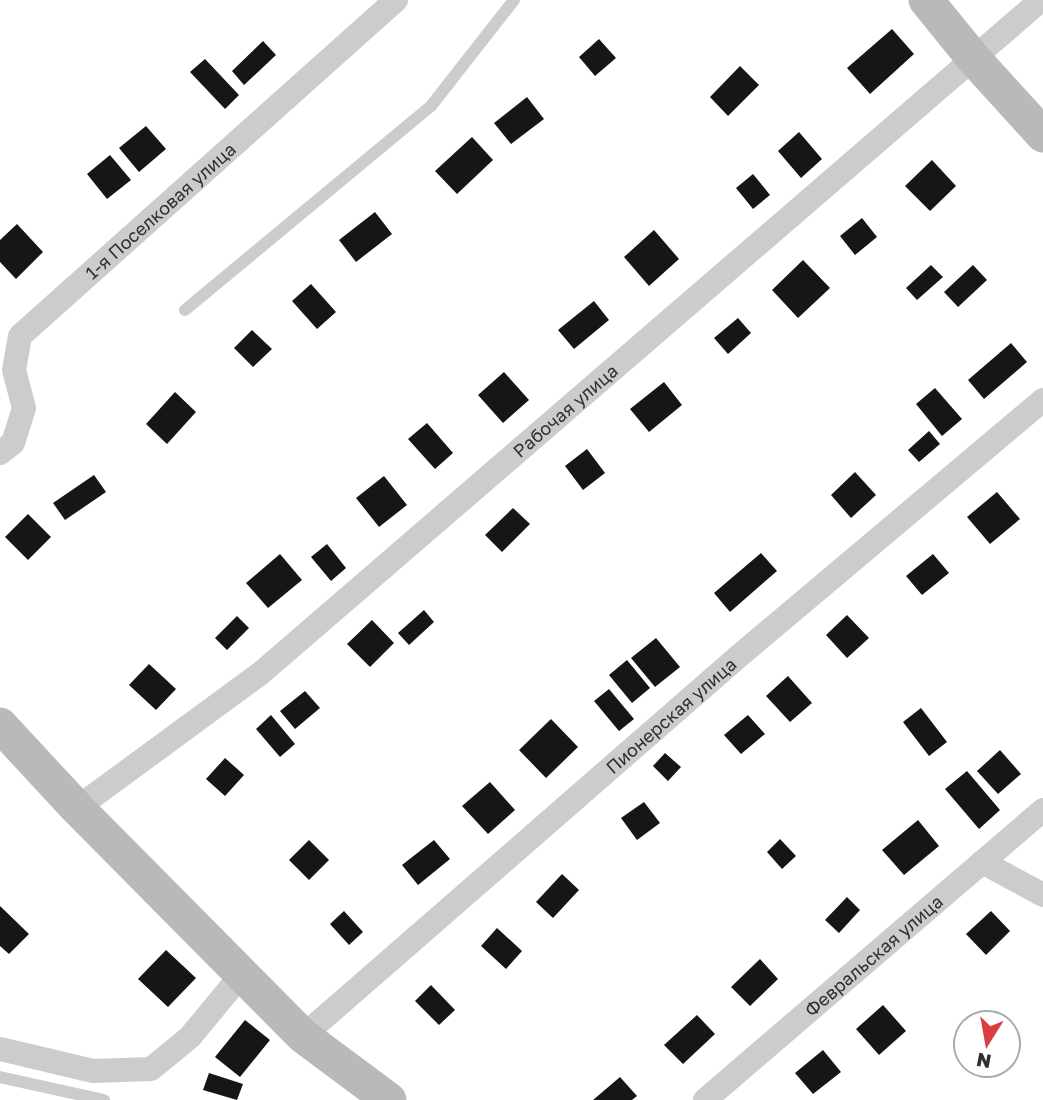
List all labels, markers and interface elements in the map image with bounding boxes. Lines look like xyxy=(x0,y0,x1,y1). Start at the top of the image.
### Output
street label: 1-я Поселковая улица xyxy=(81,138,240,283)
street label: Рабочая улица xyxy=(508,359,622,462)
street label: Пионерская улица xyxy=(601,653,740,778)
street label: Февральская улица xyxy=(800,890,947,1021)
north arrow xyxy=(952,1009,1022,1079)
text: N xyxy=(974,1049,993,1074)

